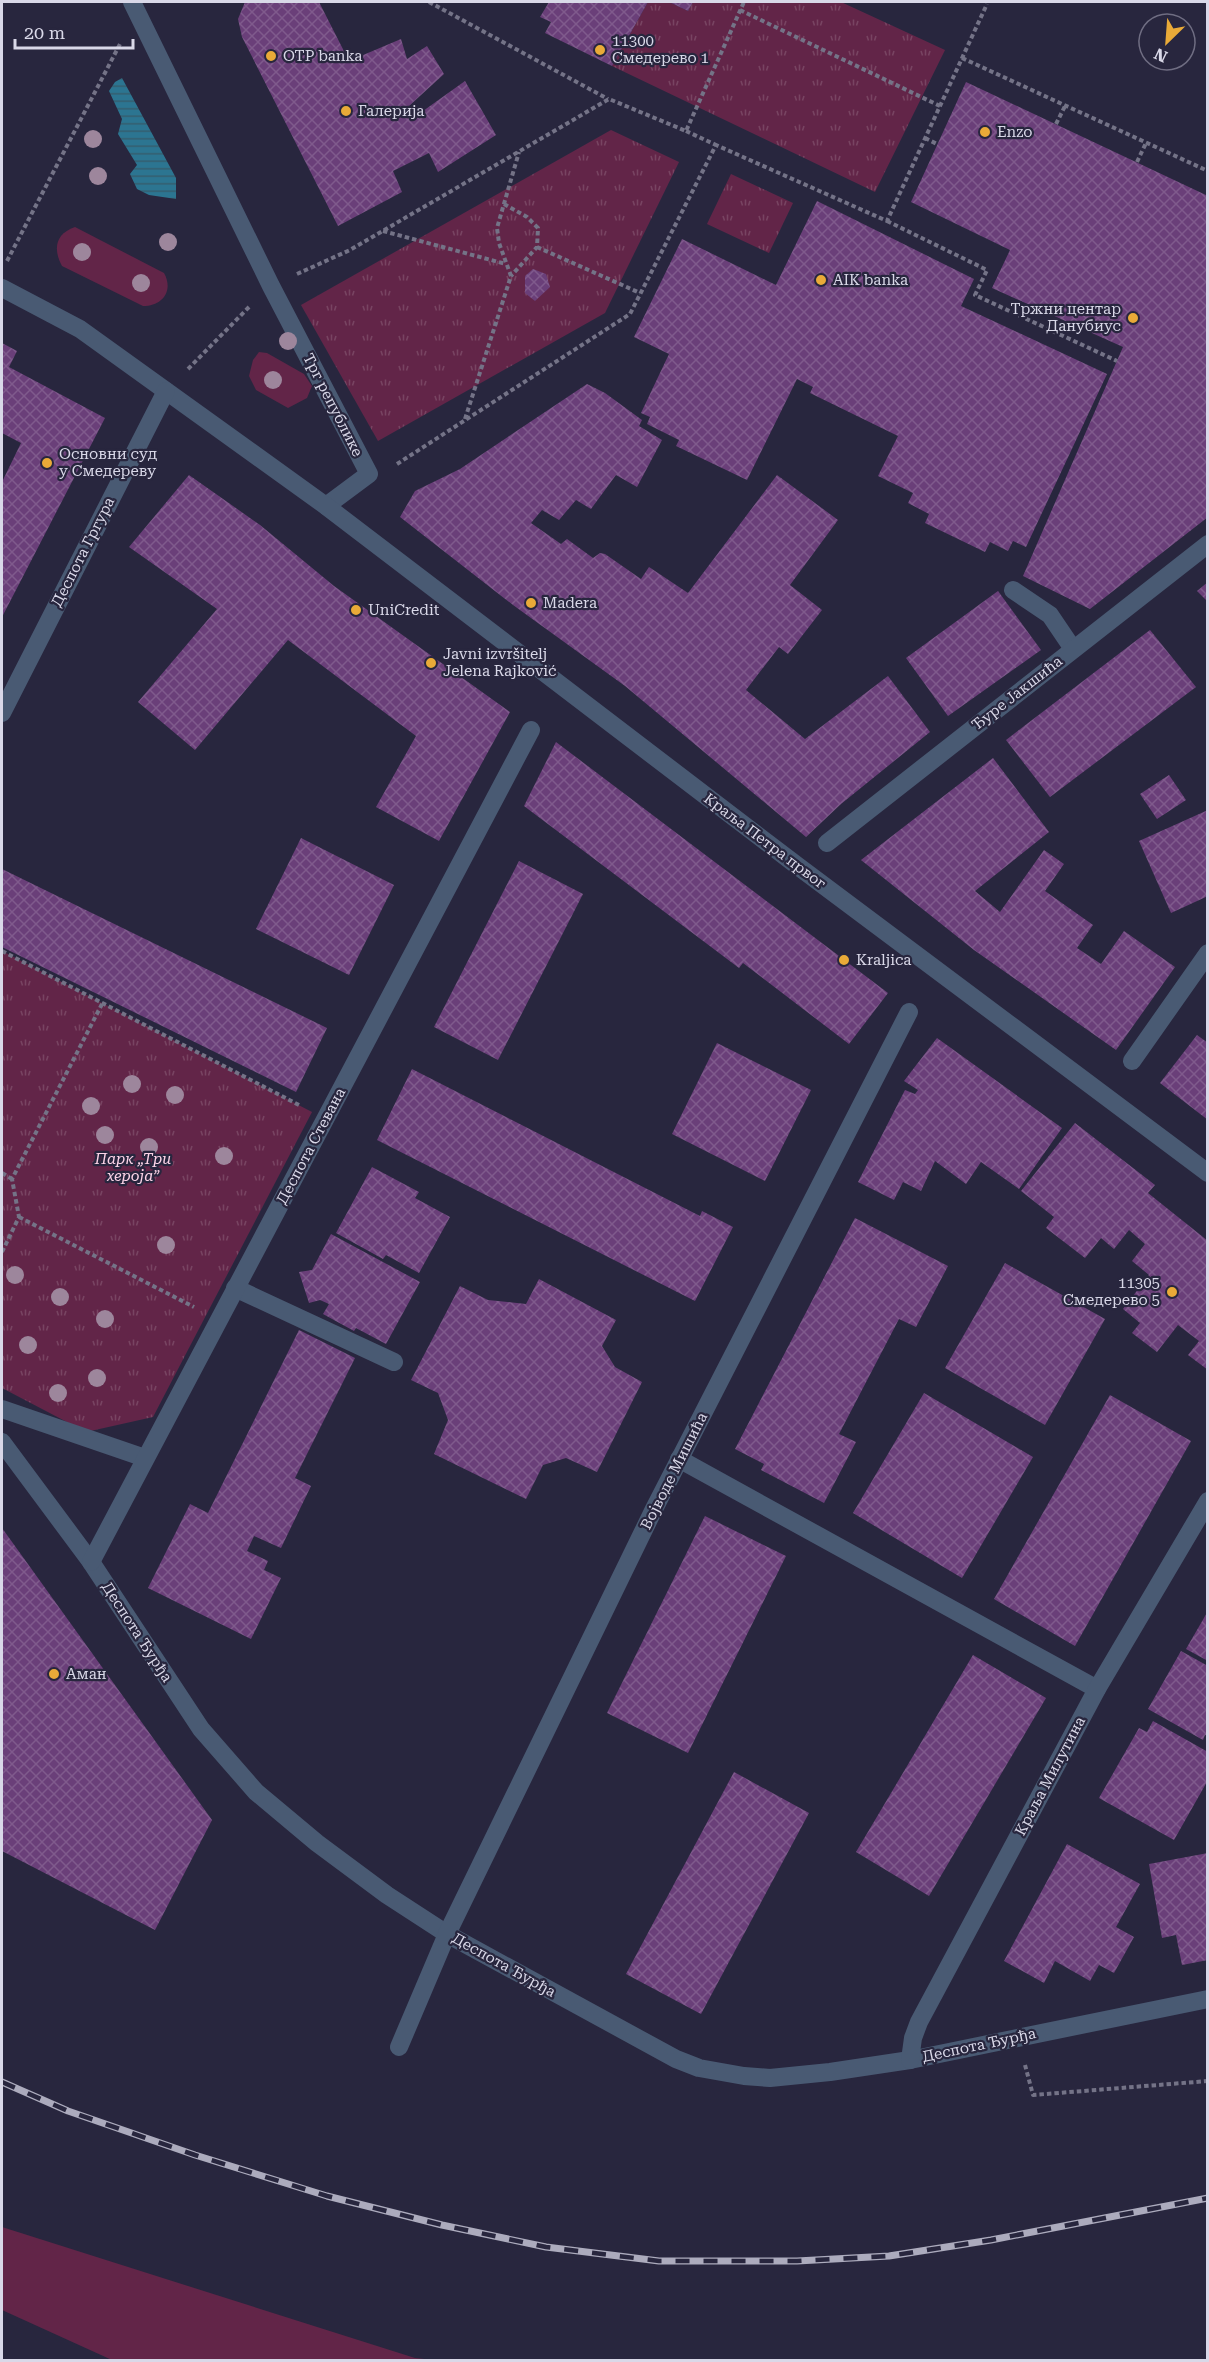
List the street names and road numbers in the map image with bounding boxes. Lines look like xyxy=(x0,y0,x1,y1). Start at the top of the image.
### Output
street label: Трг републике xyxy=(299,350,367,460)
street label: Деспота Гргура xyxy=(48,494,118,610)
street label: Ђуре Јакшића xyxy=(968,652,1066,734)
street label: Краља Петра првог xyxy=(700,789,830,893)
street label: Деспота Стевана xyxy=(273,1085,349,1207)
street label: Војводе Мишића xyxy=(637,1409,711,1533)
street label: Деспота Ђурђа xyxy=(98,1579,176,1685)
street label: Краља Милутина xyxy=(1011,1713,1089,1839)
street label: Деспота Ђурђа xyxy=(449,1929,559,2001)
street label: Деспота Ђурђа xyxy=(920,2024,1038,2066)

